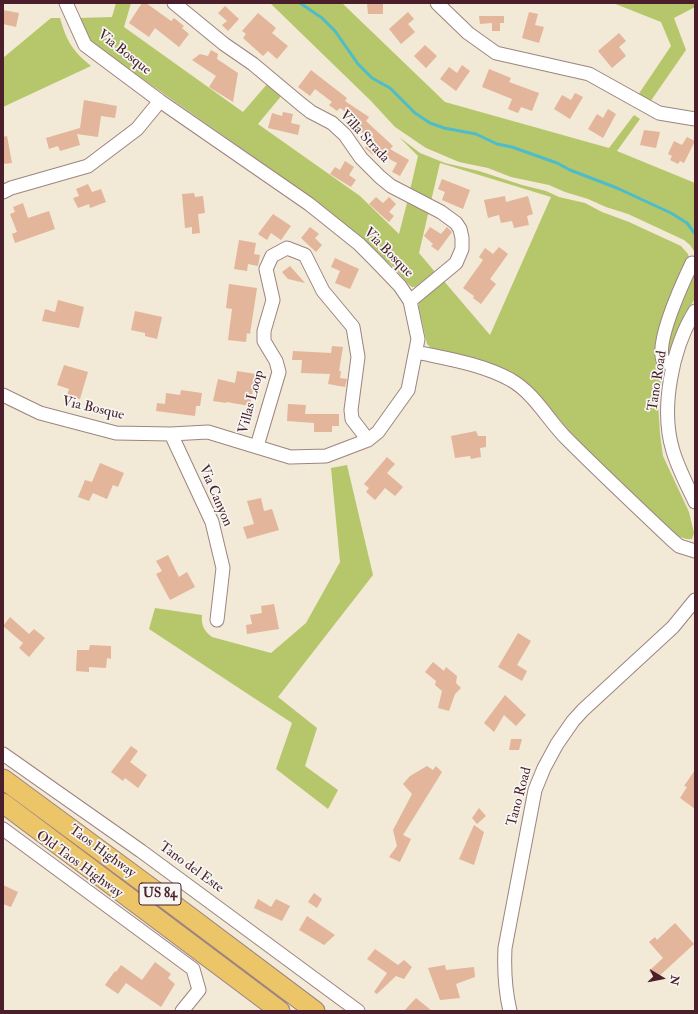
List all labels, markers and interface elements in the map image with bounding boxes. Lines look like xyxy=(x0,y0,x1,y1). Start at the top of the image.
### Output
street label: Via Bosque xyxy=(94,27,154,79)
street label: Villa Strada xyxy=(336,107,392,167)
street label: Via Bosque xyxy=(360,225,416,281)
street label: Tano Road xyxy=(645,350,671,412)
street label: Villas Loop xyxy=(235,368,269,436)
street label: Via Bosque xyxy=(60,394,126,424)
street label: Via Canyon xyxy=(195,463,235,529)
street label: Tano Road xyxy=(504,766,536,828)
street label: Taos Highway xyxy=(65,822,139,882)
street label: Old Taos Highway xyxy=(32,828,126,902)
street label: Tano del Este xyxy=(155,839,227,897)
road number: US 84 xyxy=(139,883,181,905)
north arrow xyxy=(642,958,682,998)
text: N xyxy=(667,974,682,986)

